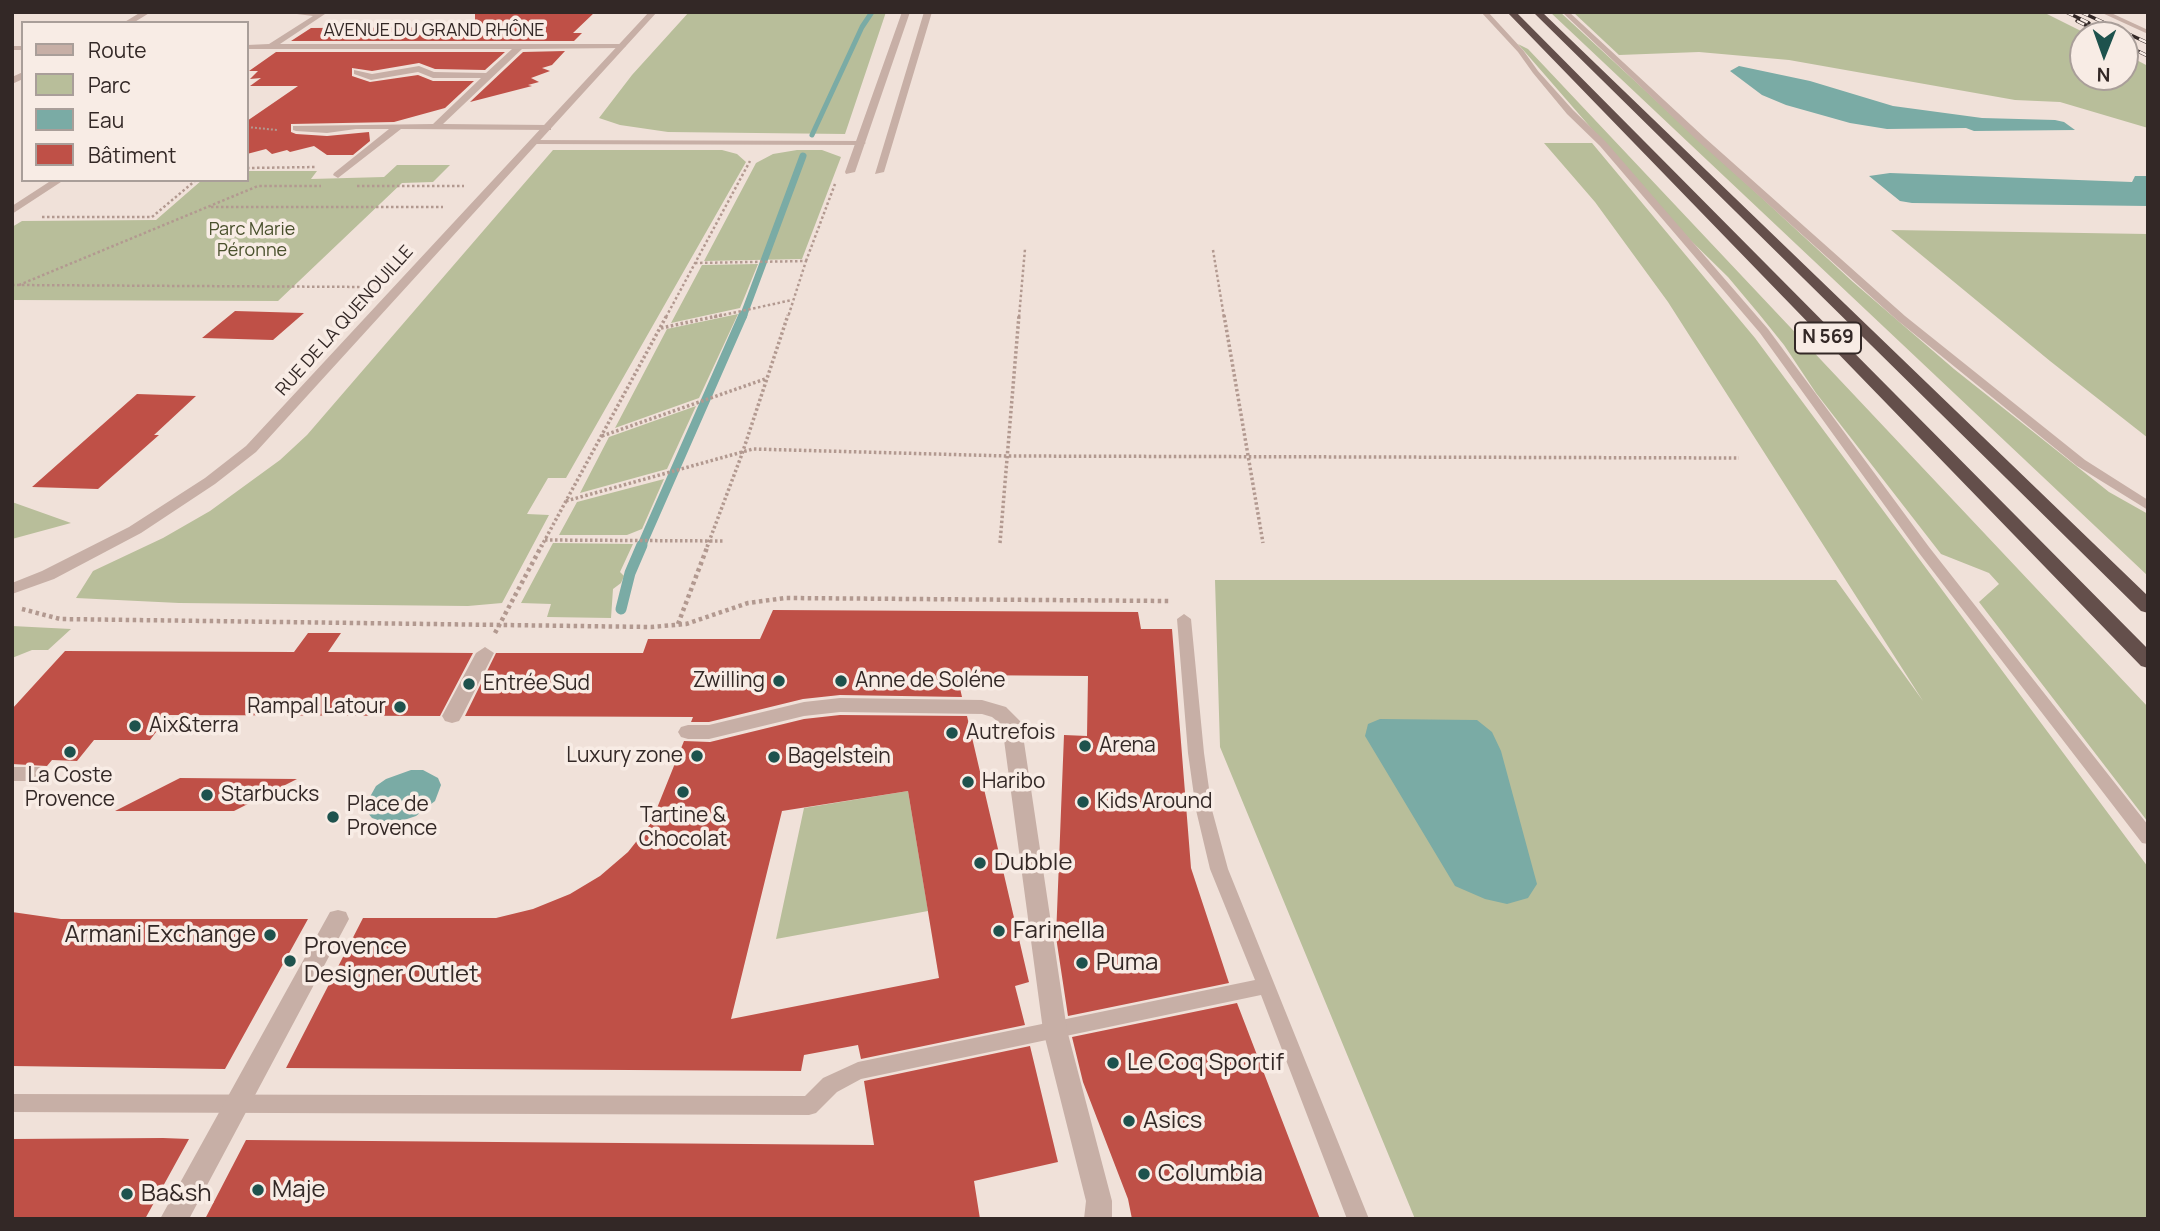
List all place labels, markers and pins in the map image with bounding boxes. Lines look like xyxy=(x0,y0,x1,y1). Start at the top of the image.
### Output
place label: Zwilling xyxy=(693,668,765,694)
place label: Anne de Soléne xyxy=(855,668,1005,694)
place label: Entrée Sud xyxy=(483,671,590,697)
marker: Zwilling xyxy=(771,673,787,689)
marker: Anne de Soléne xyxy=(833,673,849,689)
marker: Entrée Sud xyxy=(461,676,477,692)
place label: Rampal Latour xyxy=(247,694,386,720)
marker: Rampal Latour xyxy=(392,699,408,715)
place label: Aix&terra xyxy=(149,713,239,739)
marker: Aix&terra xyxy=(127,718,143,734)
place label: Autrefois xyxy=(966,720,1055,746)
marker: Autrefois xyxy=(944,725,960,741)
place label: Arena xyxy=(1099,733,1156,759)
marker: Arena xyxy=(1077,738,1093,754)
place label: Luxury zone xyxy=(566,743,683,769)
marker: La Coste Provence xyxy=(62,744,78,760)
place label: Bagelstein xyxy=(788,744,891,770)
marker: Luxury zone xyxy=(689,748,705,764)
marker: Bagelstein xyxy=(766,749,782,765)
place label: La Coste Provence xyxy=(25,763,115,813)
place label: Haribo xyxy=(982,769,1045,795)
marker: Haribo xyxy=(960,774,976,790)
place label: Starbucks xyxy=(221,782,319,808)
marker: Tartine & Chocolat xyxy=(675,784,691,800)
marker: Starbucks xyxy=(199,787,215,803)
place label: Kids Around xyxy=(1097,789,1212,815)
place label: Place de Provence xyxy=(347,792,437,842)
marker: Kids Around xyxy=(1075,794,1091,810)
place label: Tartine & Chocolat xyxy=(639,803,727,853)
marker: Place de Provence xyxy=(325,809,341,825)
place label: Dubble xyxy=(994,849,1072,877)
marker: Dubble xyxy=(972,855,988,871)
place label: Farinella xyxy=(1013,917,1105,945)
place label: Armani Exchange xyxy=(65,921,256,949)
marker: Farinella xyxy=(991,923,1007,939)
marker: Armani Exchange xyxy=(262,927,278,943)
place label: Provence Designer Outlet xyxy=(304,933,479,989)
place label: Puma xyxy=(1096,949,1158,977)
marker: Provence Designer Outlet xyxy=(282,953,298,969)
marker: Puma xyxy=(1074,955,1090,971)
place label: Le Coq Sportif xyxy=(1127,1049,1284,1077)
marker: Le Coq Sportif xyxy=(1105,1055,1121,1071)
place label: Asics xyxy=(1143,1107,1202,1135)
marker: Asics xyxy=(1121,1113,1137,1129)
place label: Columbia xyxy=(1158,1160,1263,1188)
marker: Columbia xyxy=(1136,1166,1152,1182)
place label: Maje xyxy=(272,1176,326,1204)
place label: Ba&sh xyxy=(141,1180,212,1208)
marker: Maje xyxy=(250,1182,266,1198)
marker: Ba&sh xyxy=(119,1186,135,1202)

